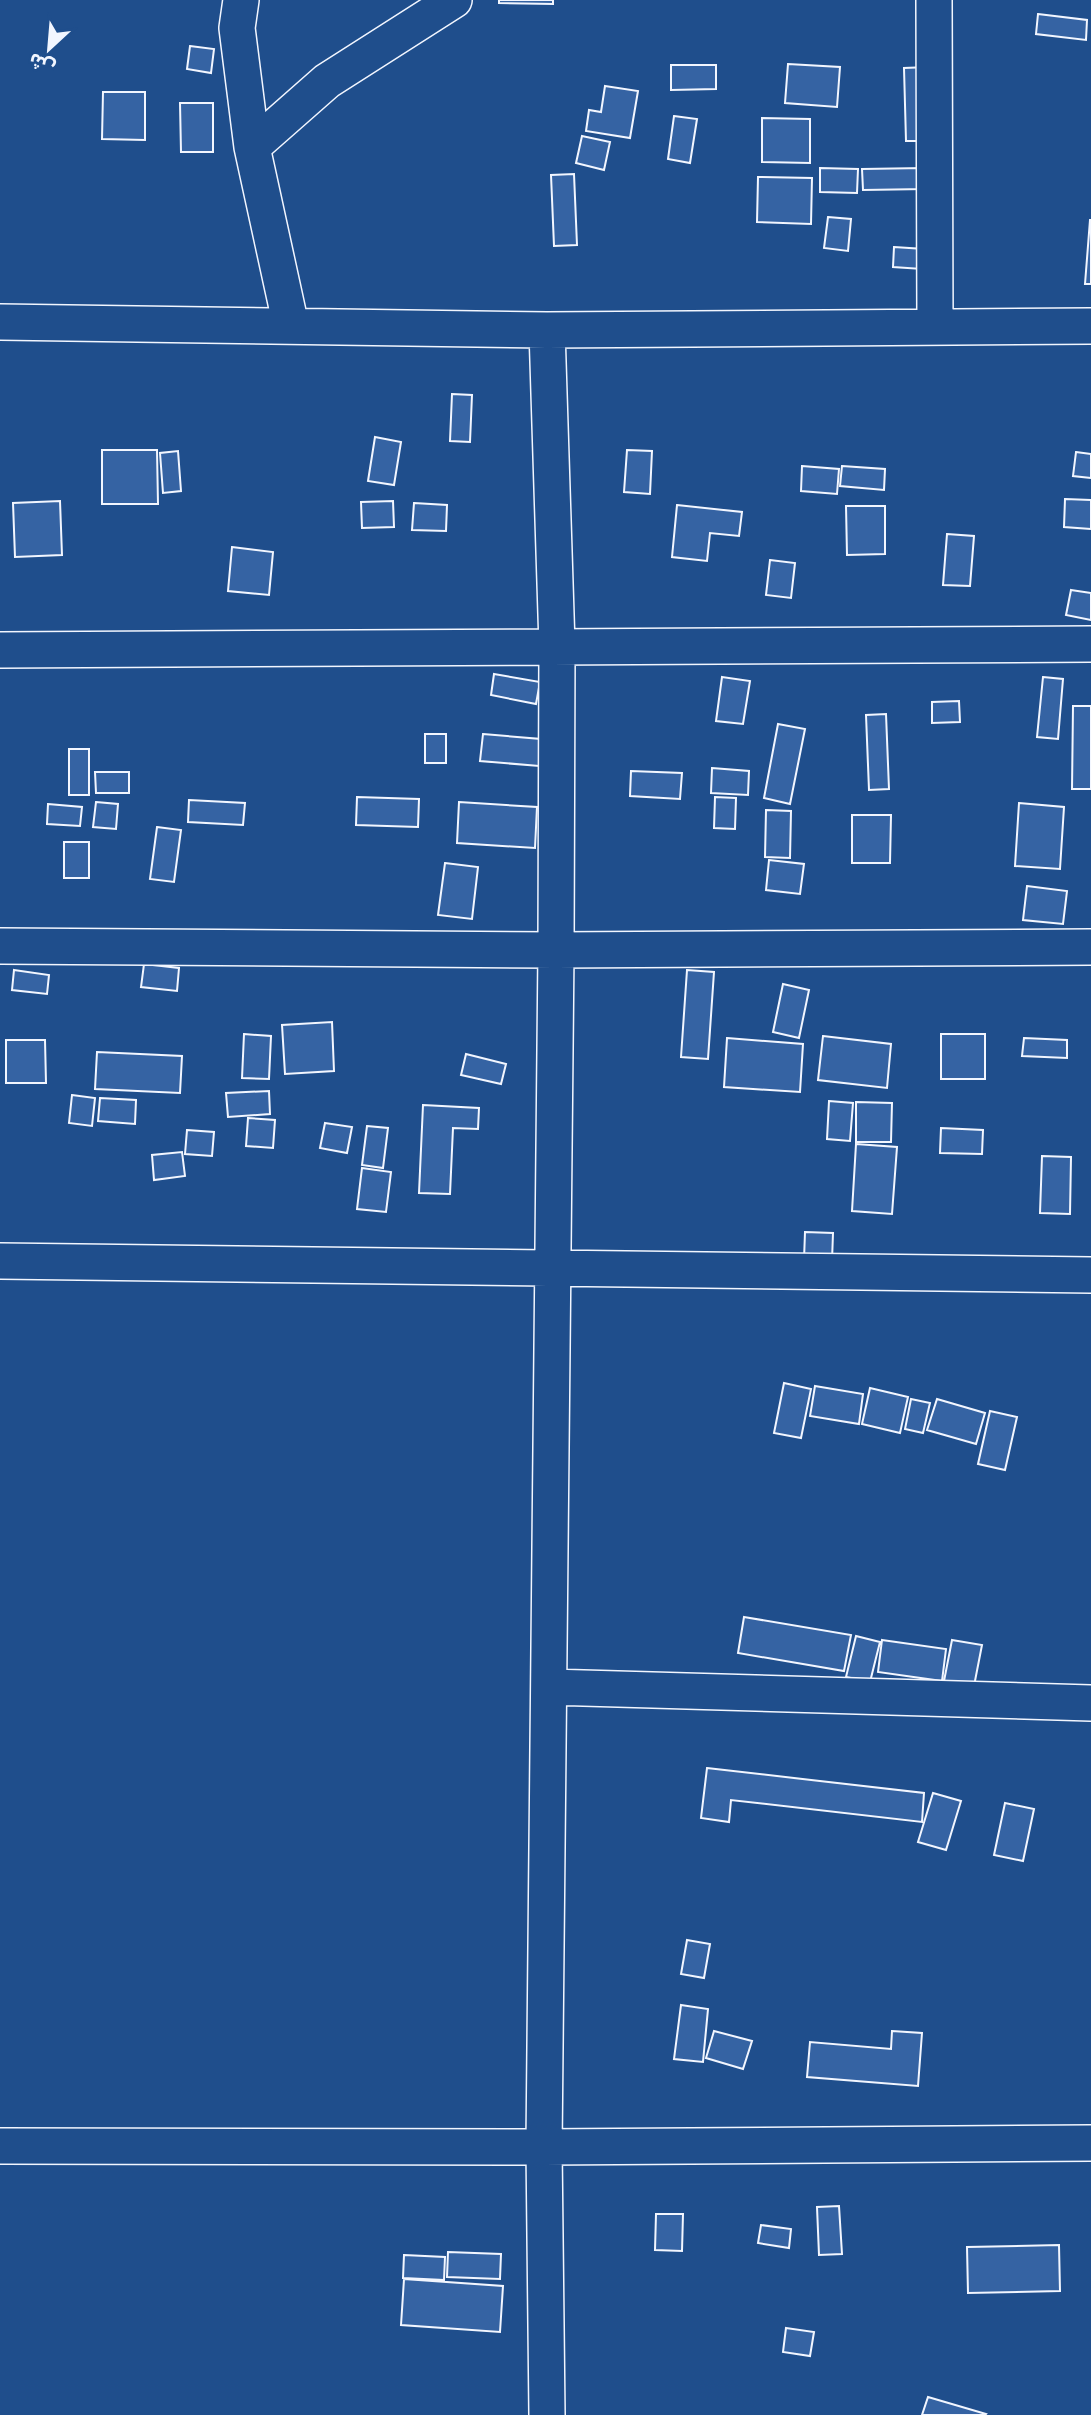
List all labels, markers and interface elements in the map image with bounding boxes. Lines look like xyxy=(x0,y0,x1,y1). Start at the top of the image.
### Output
north arrow xyxy=(14,14,84,84)
text: ش xyxy=(25,49,58,81)

